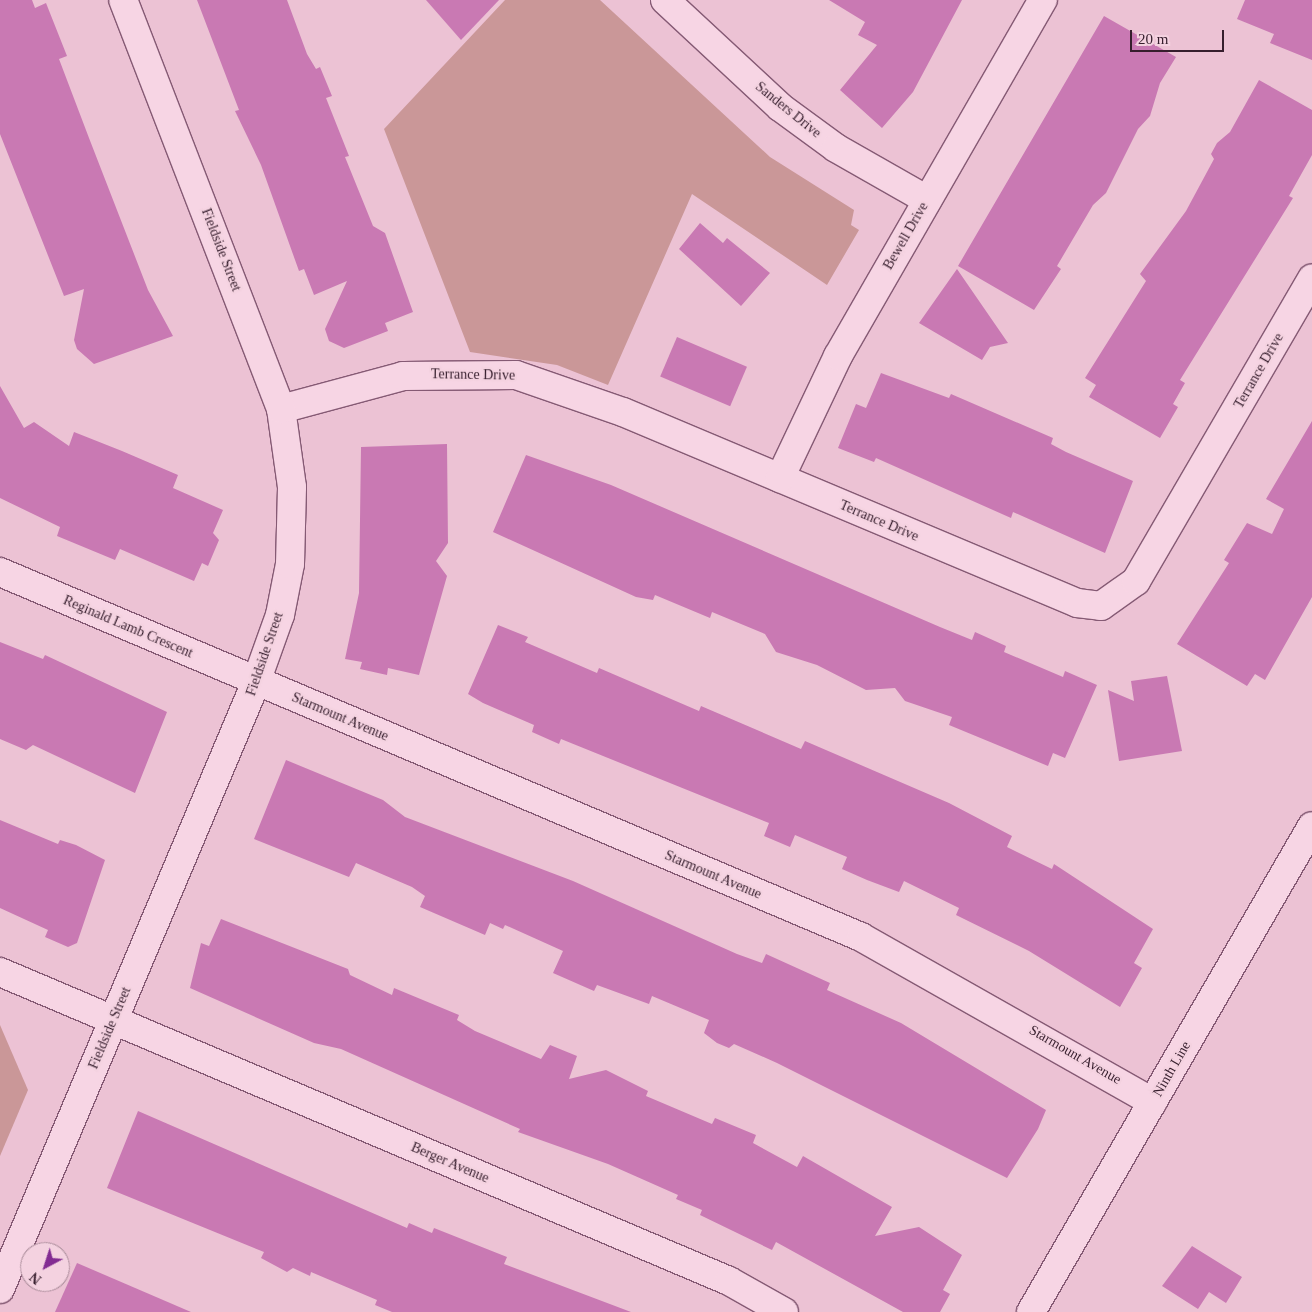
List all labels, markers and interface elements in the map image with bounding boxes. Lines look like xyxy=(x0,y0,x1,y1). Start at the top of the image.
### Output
scale bar xyxy=(1132,20,1226,52)
text: 20 m xyxy=(1138,31,1168,47)
street label: Sanders Drive xyxy=(752,78,824,142)
street label: Bewell Drive xyxy=(880,199,932,273)
street label: Fieldside Street xyxy=(197,206,245,294)
street label: Terrance Drive xyxy=(1231,330,1287,412)
street label: Terrance Drive xyxy=(431,366,515,384)
street label: Terrance Drive xyxy=(837,497,921,545)
street label: Reginald Lamb Crescent xyxy=(61,592,195,662)
street label: Fieldside Street xyxy=(243,610,287,698)
street label: Starmount Avenue xyxy=(289,689,391,745)
street label: Starmount Avenue xyxy=(662,847,764,903)
street label: Fieldside Street xyxy=(85,984,135,1072)
street label: Starmount Avenue xyxy=(1026,1022,1124,1088)
street label: Ninth Line xyxy=(1149,1038,1195,1100)
street label: Berger Avenue xyxy=(408,1139,492,1187)
north arrow xyxy=(20,1242,70,1292)
text: N xyxy=(27,1269,44,1287)

